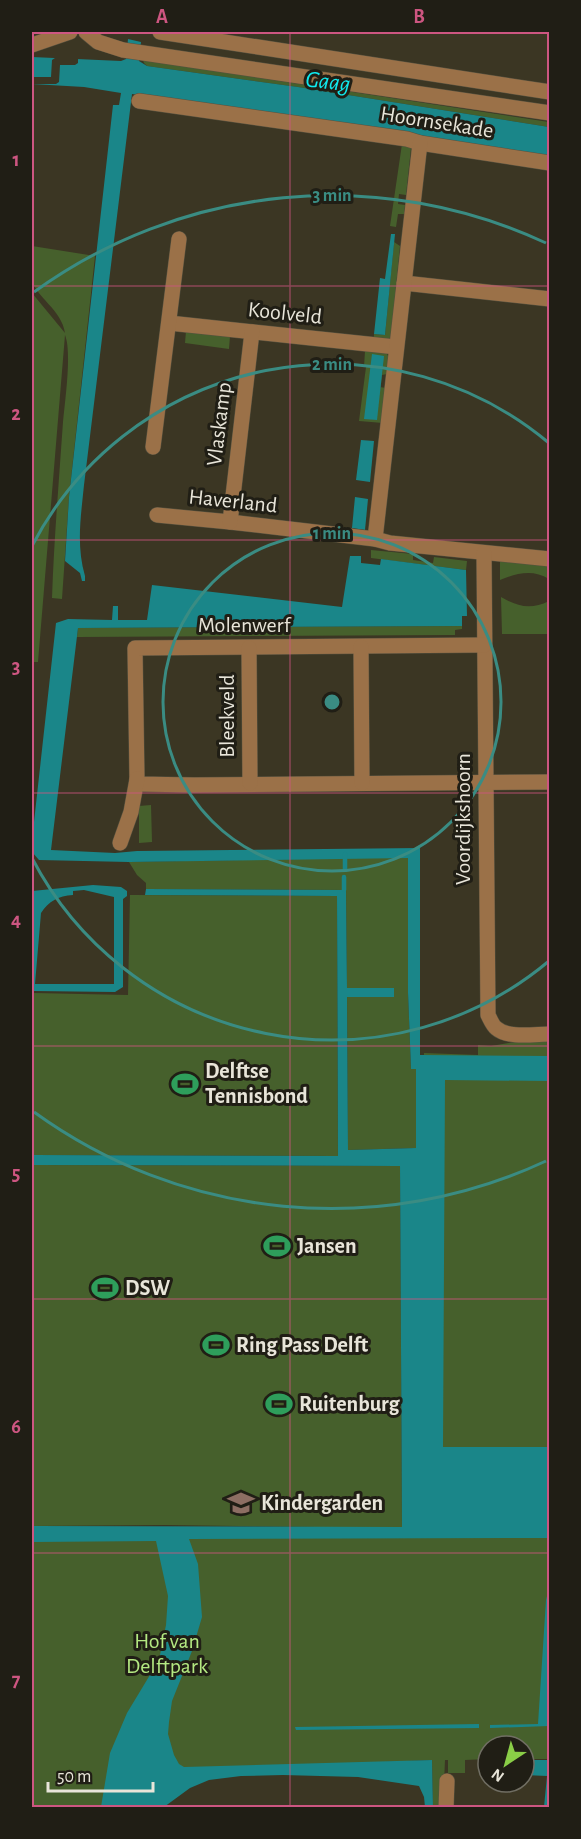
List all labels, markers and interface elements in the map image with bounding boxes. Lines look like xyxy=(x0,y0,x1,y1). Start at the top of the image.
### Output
text: A xyxy=(156,7,168,27)
text: B xyxy=(413,7,425,27)
water label: Gaag xyxy=(304,67,352,97)
street label: Hoornsekade xyxy=(379,102,495,142)
text: 1 xyxy=(12,150,20,170)
text: 3 min xyxy=(312,187,352,205)
street label: Koolveld xyxy=(247,298,323,328)
text: 2 min xyxy=(312,356,352,374)
street label: Vlaskamp xyxy=(203,381,235,467)
text: 2 xyxy=(11,404,21,424)
street label: Haverland xyxy=(188,485,278,517)
text: 1 min xyxy=(313,525,351,543)
street label: Molenwerf xyxy=(198,614,292,636)
text: 3 xyxy=(12,657,20,677)
street label: Bleekveld xyxy=(216,674,238,758)
centre of rings xyxy=(322,692,342,712)
street label: Voordijkshoorn xyxy=(452,753,474,885)
text: 4 xyxy=(11,910,21,930)
place label: Delftse Tennisbond xyxy=(205,1060,308,1107)
sports icon: Delftse Tennisbond xyxy=(170,1069,200,1099)
text: 5 xyxy=(12,1164,20,1184)
sports icon: Jansen xyxy=(262,1231,292,1261)
place label: Jansen xyxy=(297,1235,357,1257)
sports icon: DSW xyxy=(90,1273,120,1303)
place label: DSW xyxy=(125,1277,170,1299)
sports icon: Ring Pass Delft xyxy=(201,1330,231,1360)
place label: Ring Pass Delft xyxy=(236,1334,369,1356)
sports icon: Ruitenburg xyxy=(264,1389,294,1419)
place label: Ruitenburg xyxy=(299,1393,401,1415)
text: 6 xyxy=(11,1417,21,1437)
school or university icon: Kindergarden xyxy=(226,1488,256,1518)
place label: Kindergarden xyxy=(261,1492,383,1514)
park label: Hof van Delftpark xyxy=(126,1630,208,1677)
text: 7 xyxy=(12,1670,21,1690)
north arrow xyxy=(476,1734,536,1794)
scale bar xyxy=(48,1755,153,1793)
text: N xyxy=(489,1766,507,1785)
text: 50 m xyxy=(57,1768,91,1786)

